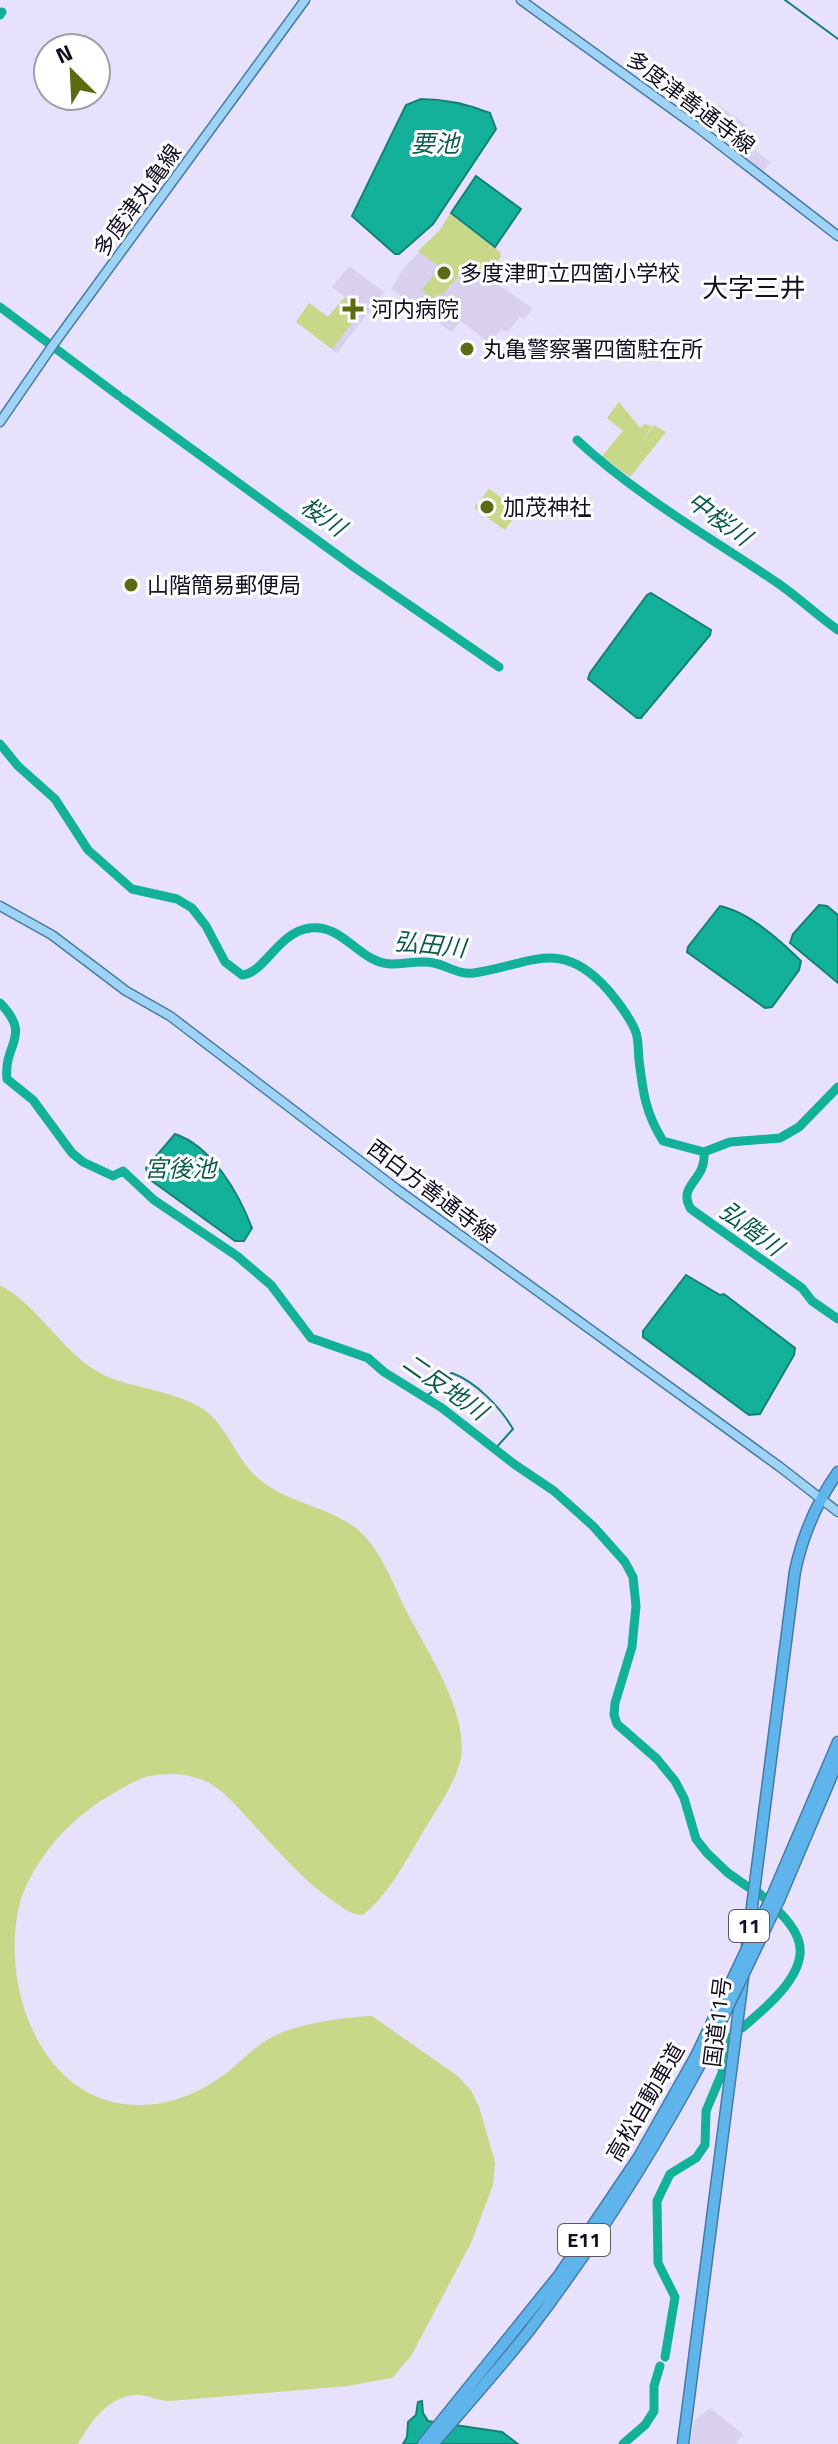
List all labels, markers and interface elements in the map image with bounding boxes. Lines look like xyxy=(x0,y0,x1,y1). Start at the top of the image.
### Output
north arrow xyxy=(32,32,112,112)
text: N xyxy=(50,35,78,72)
street label: 多度津善通寺線 xyxy=(619,42,763,162)
water label: 要池 xyxy=(411,125,461,161)
street label: 多度津丸亀線 xyxy=(84,137,190,263)
place label: 多度津町立四箇小学校 xyxy=(460,256,680,290)
marker: 多度津町立四箇小学校 xyxy=(435,264,453,282)
district label: 大字三井 xyxy=(702,268,806,307)
place label: 河内病院 xyxy=(371,292,459,326)
marker: 河内病院 xyxy=(342,298,364,320)
place label: 丸亀警察署四箇駐在所 xyxy=(483,332,703,366)
marker: 丸亀警察署四箇駐在所 xyxy=(458,340,476,358)
water label: 中桜川 xyxy=(680,482,762,556)
water label: 桜川 xyxy=(294,488,356,546)
place label: 加茂神社 xyxy=(503,490,591,524)
marker: 加茂神社 xyxy=(478,498,496,516)
place label: 山階簡易郵便局 xyxy=(147,568,301,602)
marker: 山階簡易郵便局 xyxy=(122,576,140,594)
water label: 弘田川 xyxy=(392,922,471,966)
street label: 西白方善通寺線 xyxy=(360,1131,504,1251)
water label: 宮後池 xyxy=(144,1150,218,1186)
water label: 弘階川 xyxy=(712,1192,794,1266)
water label: 二反地川 xyxy=(396,1344,498,1430)
road number: 11 xyxy=(729,1910,769,1942)
street label: 国道11号 xyxy=(695,1975,739,2069)
street label: 高松自動車道 xyxy=(597,2036,693,2168)
road number: E11 xyxy=(558,2224,610,2256)

